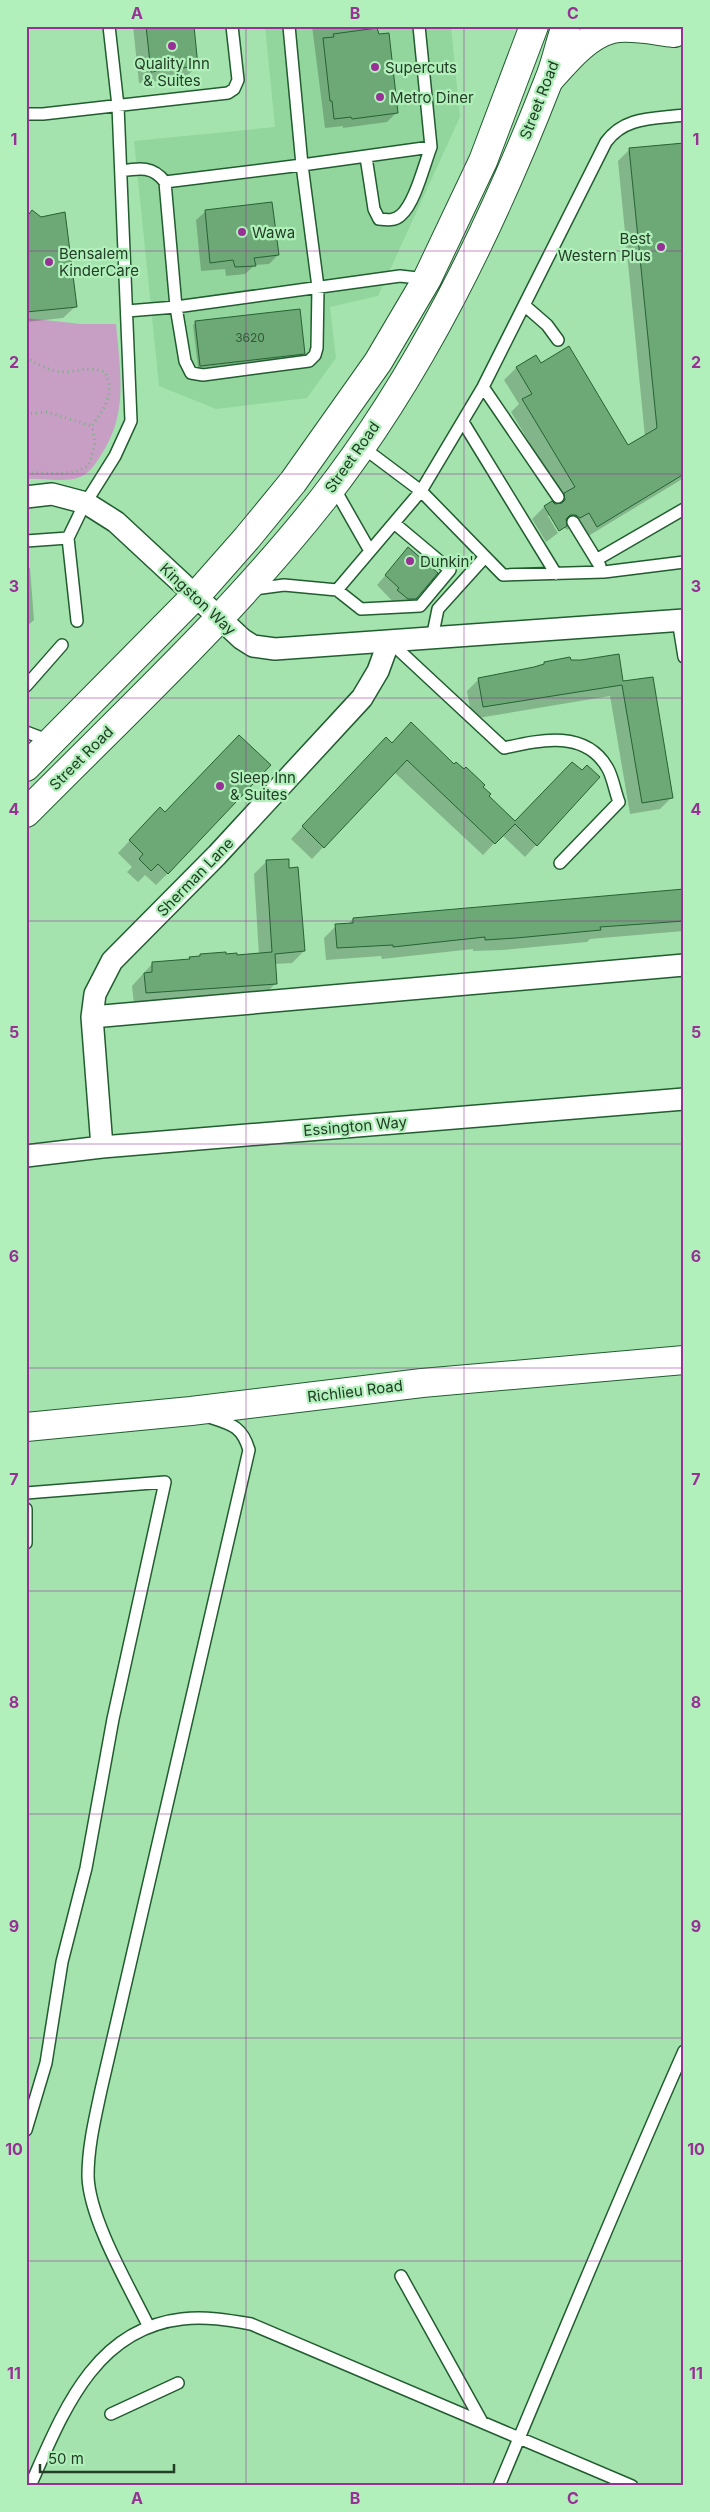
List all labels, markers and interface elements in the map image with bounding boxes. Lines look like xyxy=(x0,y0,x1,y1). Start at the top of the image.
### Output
text: A xyxy=(131,3,143,23)
text: B xyxy=(350,3,360,23)
text: C xyxy=(567,3,579,23)
marker: Quality Inn & Suites xyxy=(166,40,178,52)
place label: Quality Inn & Suites xyxy=(134,54,210,90)
place label: Supercuts xyxy=(385,58,457,77)
street label: Street Road xyxy=(515,58,563,142)
marker: Supercuts xyxy=(369,61,381,73)
place label: Metro Diner xyxy=(390,88,474,107)
marker: Metro Diner xyxy=(374,91,386,103)
text: 1 xyxy=(11,129,17,149)
text: 1 xyxy=(693,129,699,149)
place label: Wawa xyxy=(252,223,295,242)
marker: Wawa xyxy=(236,226,248,238)
place label: Best Western Plus xyxy=(558,229,651,265)
marker: Best Western Plus xyxy=(655,241,667,253)
place label: Bensalem KinderCare xyxy=(59,244,139,280)
marker: Bensalem KinderCare xyxy=(43,256,55,268)
house number: 3620 xyxy=(235,330,265,345)
text: 2 xyxy=(9,352,19,372)
text: 2 xyxy=(691,352,701,372)
street label: Street Road xyxy=(320,418,384,496)
place label: Dunkin' xyxy=(420,552,474,571)
marker: Dunkin' xyxy=(404,555,416,567)
street label: Kingston Way xyxy=(156,559,241,640)
text: 3 xyxy=(9,576,19,596)
text: 3 xyxy=(691,576,701,596)
street label: Street Road xyxy=(45,722,117,794)
place label: Sleep Inn & Suites xyxy=(230,768,296,804)
marker: Sleep Inn & Suites xyxy=(214,780,226,792)
text: 4 xyxy=(9,799,20,819)
text: 4 xyxy=(691,799,702,819)
street label: Sherman Lane xyxy=(153,834,237,920)
text: 5 xyxy=(9,1022,19,1042)
text: 5 xyxy=(691,1022,701,1042)
street label: Essington Way xyxy=(302,1112,408,1140)
text: 6 xyxy=(9,1246,19,1266)
text: 6 xyxy=(691,1246,701,1266)
street label: Richlieu Road xyxy=(306,1376,404,1406)
text: 7 xyxy=(9,1469,19,1489)
text: 7 xyxy=(691,1469,701,1489)
text: 8 xyxy=(9,1692,19,1712)
text: 8 xyxy=(691,1692,701,1712)
text: 9 xyxy=(9,1916,19,1936)
text: 9 xyxy=(691,1916,701,1936)
text: 10 xyxy=(5,2139,23,2159)
text: 10 xyxy=(687,2139,705,2159)
text: 11 xyxy=(7,2363,21,2383)
text: 11 xyxy=(689,2363,703,2383)
scale bar xyxy=(40,2442,174,2474)
text: 50 m xyxy=(48,2449,84,2468)
text: A xyxy=(131,2488,143,2508)
text: B xyxy=(350,2488,360,2508)
text: C xyxy=(567,2488,579,2508)

